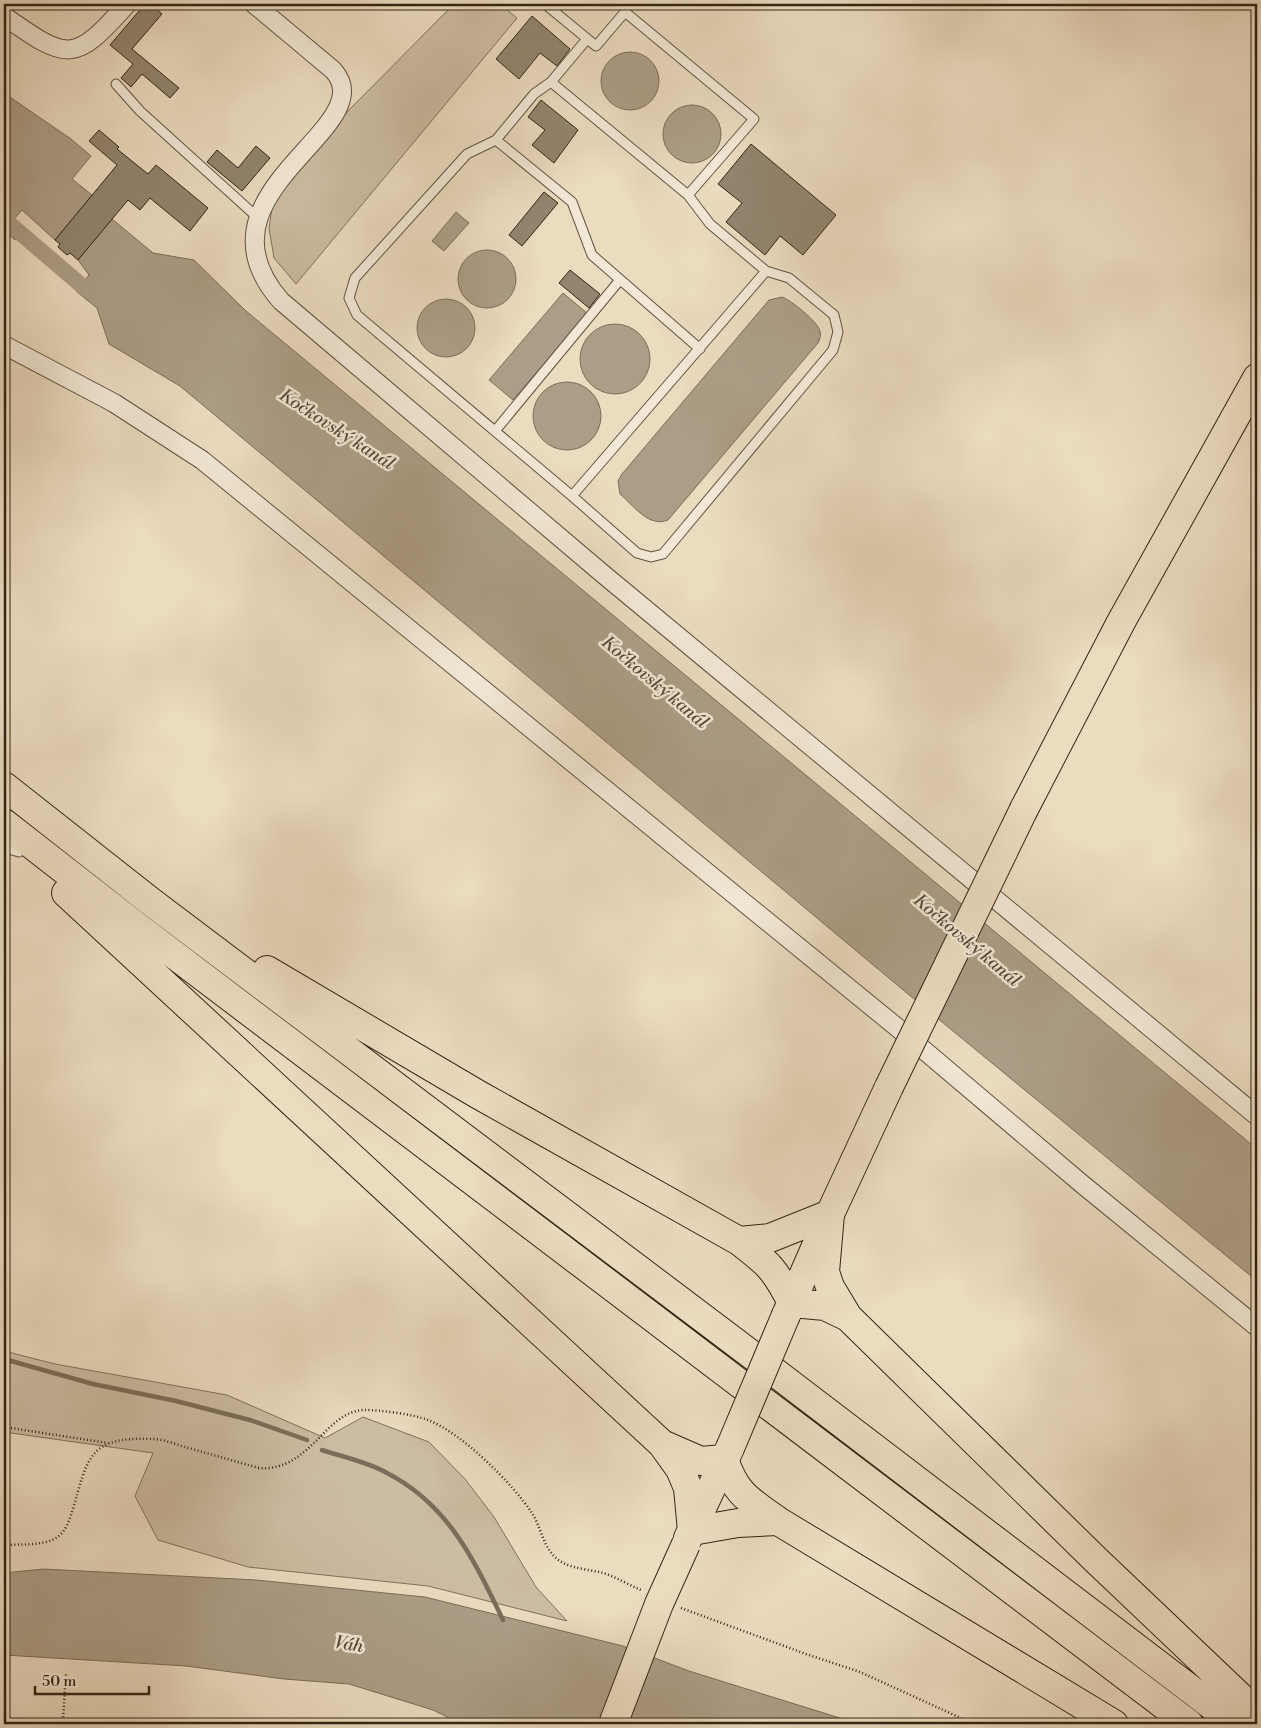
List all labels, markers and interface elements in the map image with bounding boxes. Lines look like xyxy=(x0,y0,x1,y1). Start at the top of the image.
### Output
water label: Kočkovský kanál xyxy=(275,384,399,475)
water label: Kočkovský kanál xyxy=(596,631,713,734)
water label: Kočkovský kanál xyxy=(908,889,1025,992)
water label: Váh xyxy=(333,1631,366,1658)
scale bar xyxy=(35,1663,149,1695)
text: 50 m xyxy=(42,1672,76,1691)

